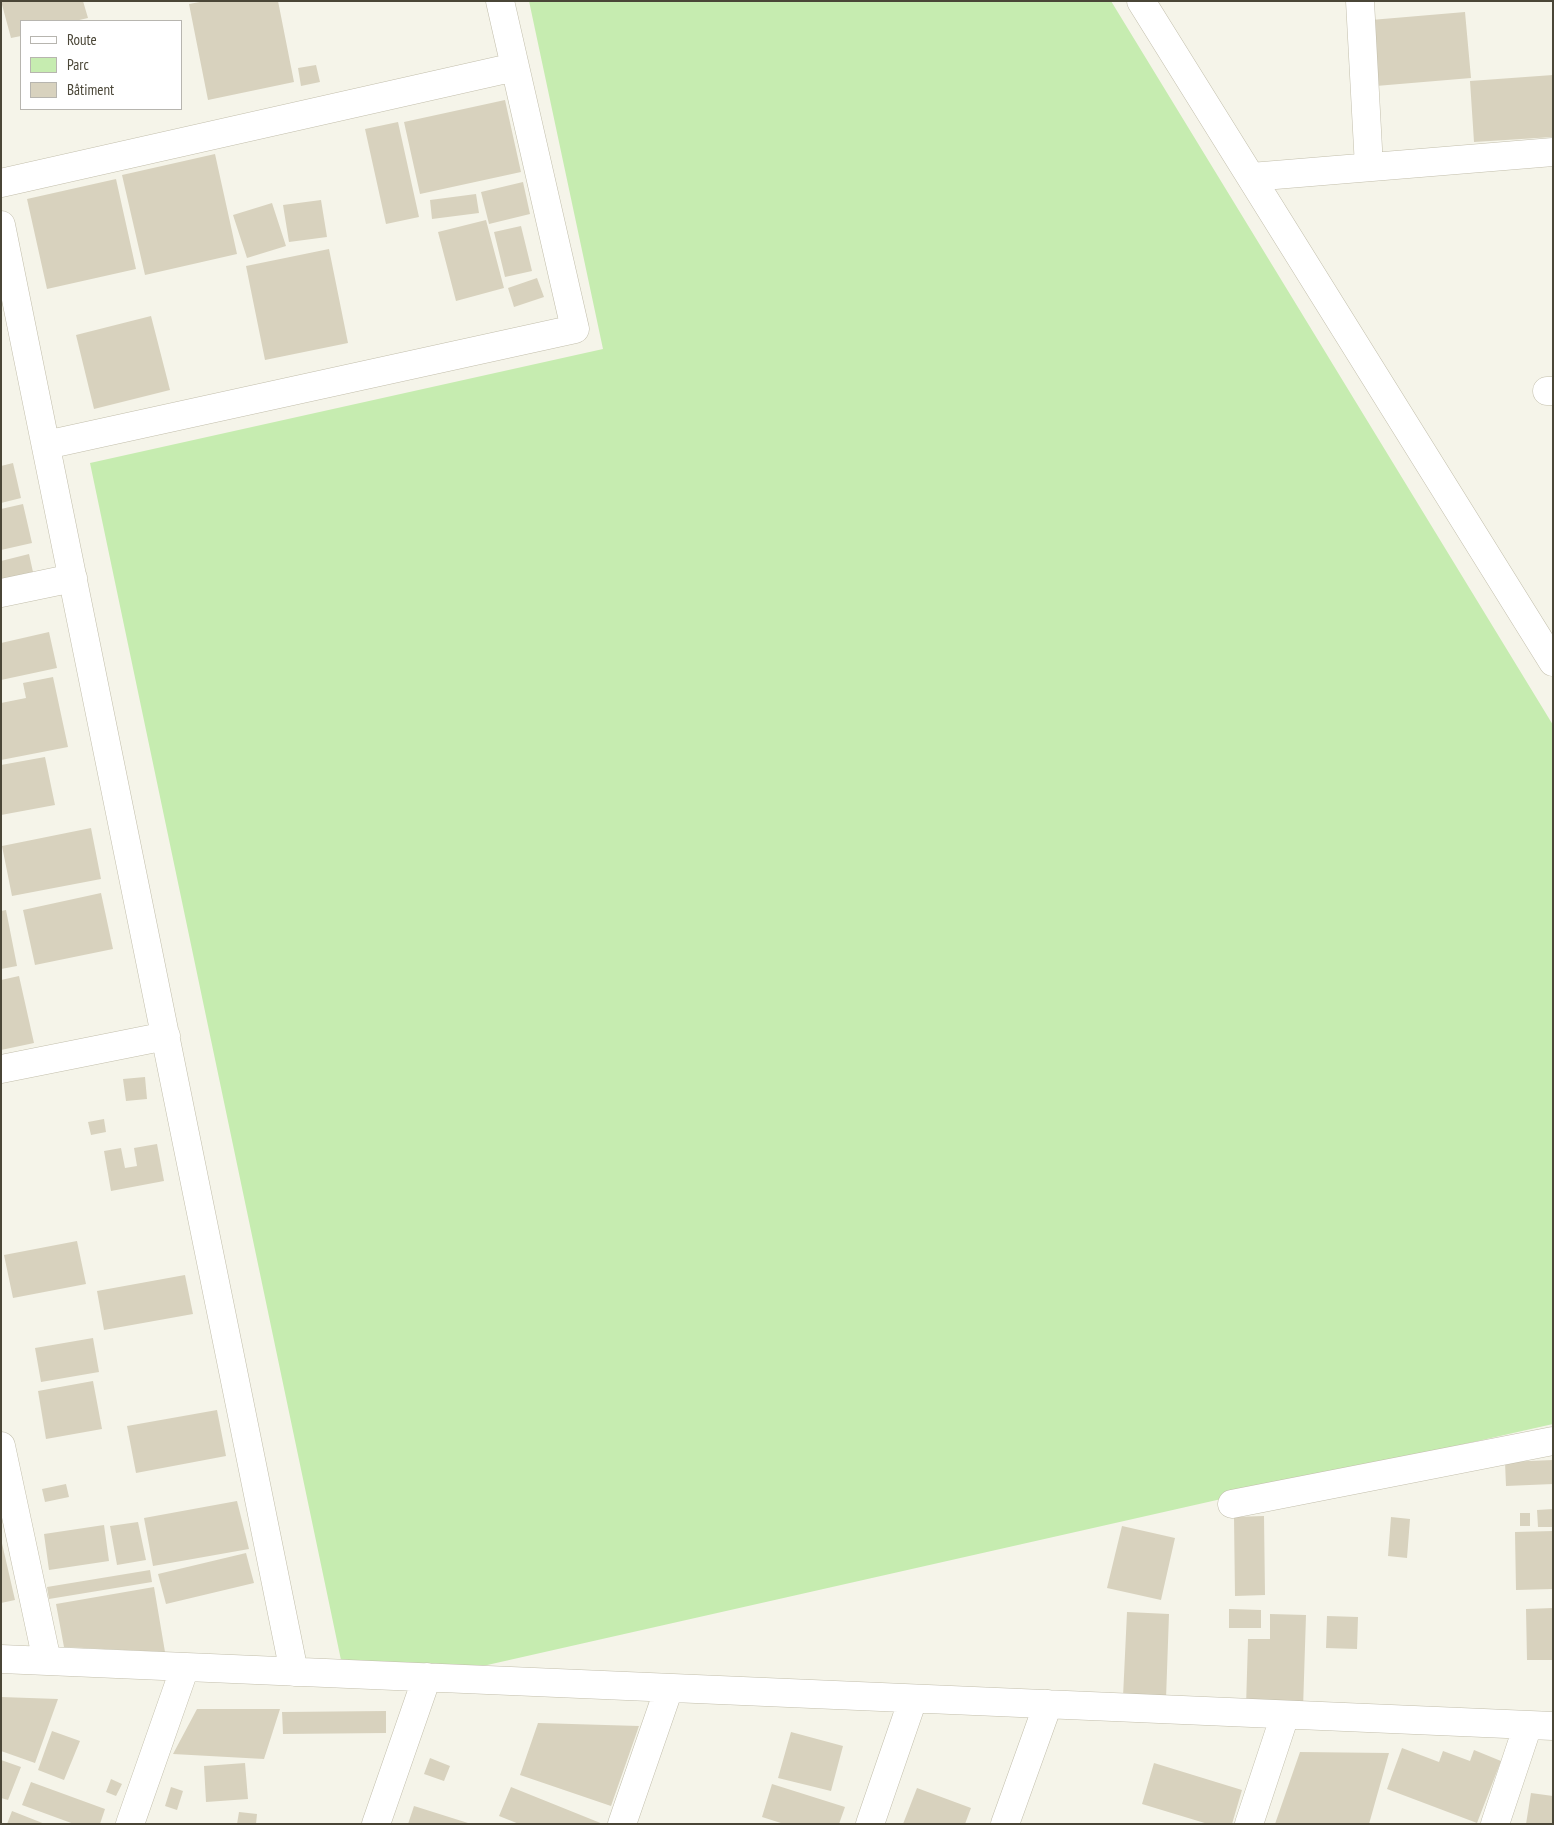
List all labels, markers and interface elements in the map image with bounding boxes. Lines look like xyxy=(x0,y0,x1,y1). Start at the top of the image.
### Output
legend xyxy=(20,20,182,110)
text: Route xyxy=(67,30,97,49)
text: Parc xyxy=(67,55,89,74)
text: Bâtiment xyxy=(67,80,114,99)

